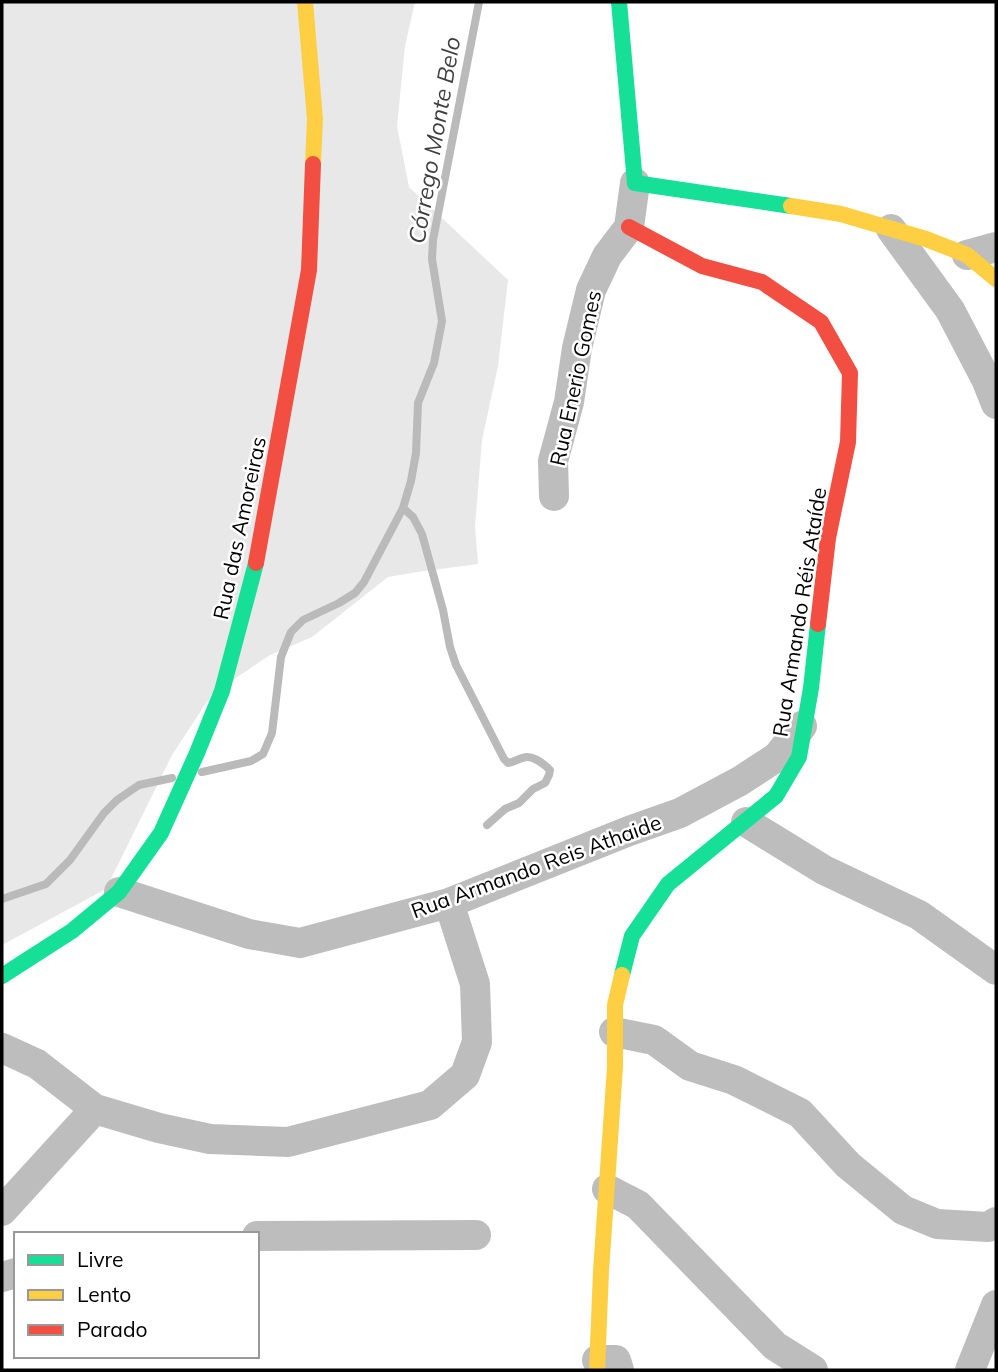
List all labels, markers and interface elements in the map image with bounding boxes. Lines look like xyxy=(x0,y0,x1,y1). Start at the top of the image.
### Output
water label: Córrego Monte Belo xyxy=(402,34,466,246)
street label: Rua Enerio Gomes xyxy=(544,288,606,468)
street label: Rua das Amoreiras xyxy=(207,434,271,622)
street label: Rua Armando Réis Ataíde xyxy=(766,486,832,738)
street label: Rua Armando Reis Athaide xyxy=(407,809,665,923)
legend xyxy=(14,1232,259,1358)
text: Livre xyxy=(77,1246,124,1272)
text: Lento xyxy=(77,1281,131,1307)
text: Parado xyxy=(77,1316,147,1342)

